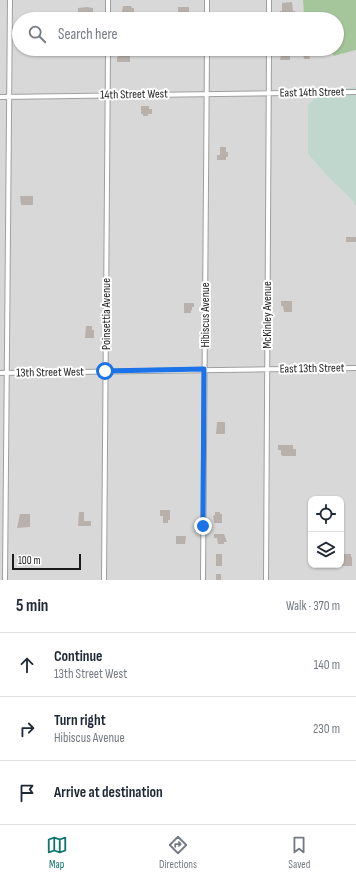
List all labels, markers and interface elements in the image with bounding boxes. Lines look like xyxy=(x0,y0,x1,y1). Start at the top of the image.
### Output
search box xyxy=(12,12,344,56)
icon: search xyxy=(26,23,48,45)
text: Search here xyxy=(58,25,118,44)
street label: East 14th Street xyxy=(280,84,345,101)
street label: 14th Street West xyxy=(100,86,168,103)
street label: Poinsettia Avenue xyxy=(99,278,114,350)
street label: McKinley Avenue xyxy=(260,281,275,349)
street label: Hibiscus Avenue xyxy=(198,282,213,348)
street label: East 13th Street xyxy=(280,360,345,377)
route start xyxy=(96,362,114,380)
street label: 13th Street West xyxy=(16,364,84,381)
map controls xyxy=(308,496,344,568)
button: locate xyxy=(308,496,344,532)
route end xyxy=(194,517,212,535)
button: layers xyxy=(308,532,344,568)
scale bar xyxy=(12,552,81,571)
text: 100 m xyxy=(18,554,40,567)
text: 5 min xyxy=(16,596,48,616)
text: Walk · 370 m xyxy=(286,598,340,614)
text: Continue xyxy=(54,647,103,666)
icon: ahead xyxy=(16,654,38,676)
text: 140 m xyxy=(314,657,340,673)
text: 13th Street West xyxy=(54,666,127,682)
text: Turn right xyxy=(54,711,106,730)
icon: right xyxy=(16,718,38,740)
text: 230 m xyxy=(313,721,340,737)
text: Hibiscus Avenue xyxy=(54,730,125,746)
icon: arrive xyxy=(16,782,38,804)
text: Arrive at destination xyxy=(54,783,163,802)
tab: Map xyxy=(46,834,68,871)
tab: Directions xyxy=(159,834,197,871)
tab: Saved xyxy=(288,834,310,871)

